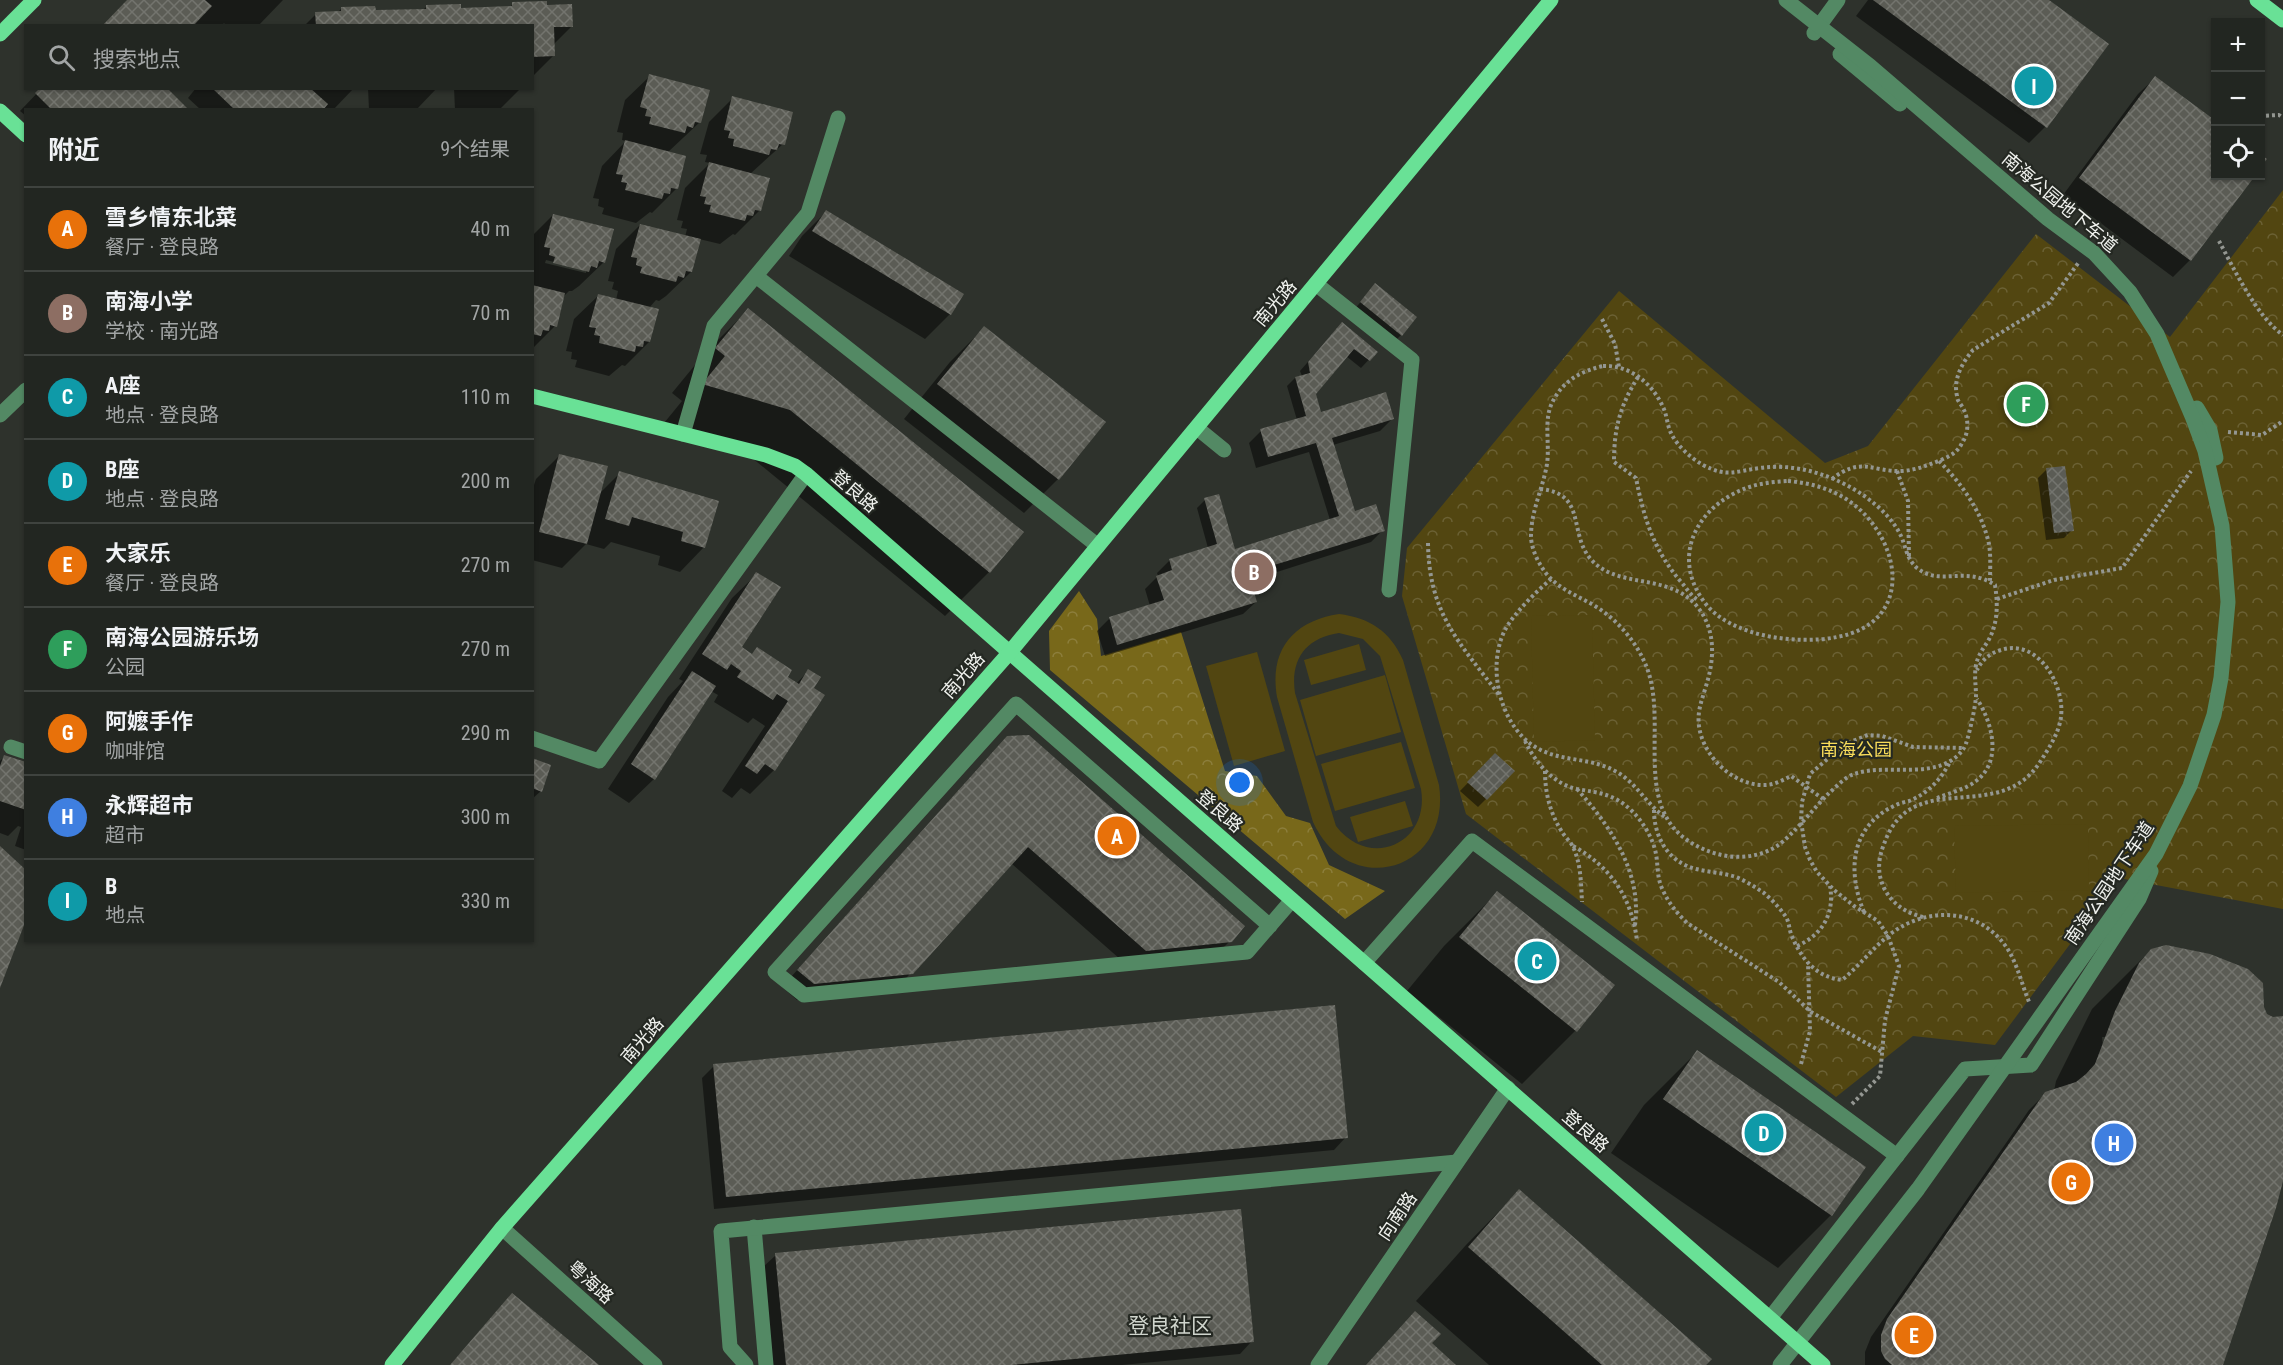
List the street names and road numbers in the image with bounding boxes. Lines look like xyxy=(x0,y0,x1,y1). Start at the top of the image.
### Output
street label: 南海公园地下车道 xyxy=(1998,148,2122,256)
street label: 南光路 xyxy=(1250,276,1300,330)
street label: 登良路 xyxy=(828,465,882,517)
street label: 南光路 xyxy=(937,648,989,702)
street label: 登良路 xyxy=(1193,785,1247,837)
street label: 南海公园地下车道 xyxy=(2060,817,2158,949)
street label: 南光路 xyxy=(616,1013,668,1067)
street label: 登良路 xyxy=(1559,1105,1613,1157)
street label: 向南路 xyxy=(1373,1188,1421,1244)
street label: 粤海路 xyxy=(564,1256,618,1308)

